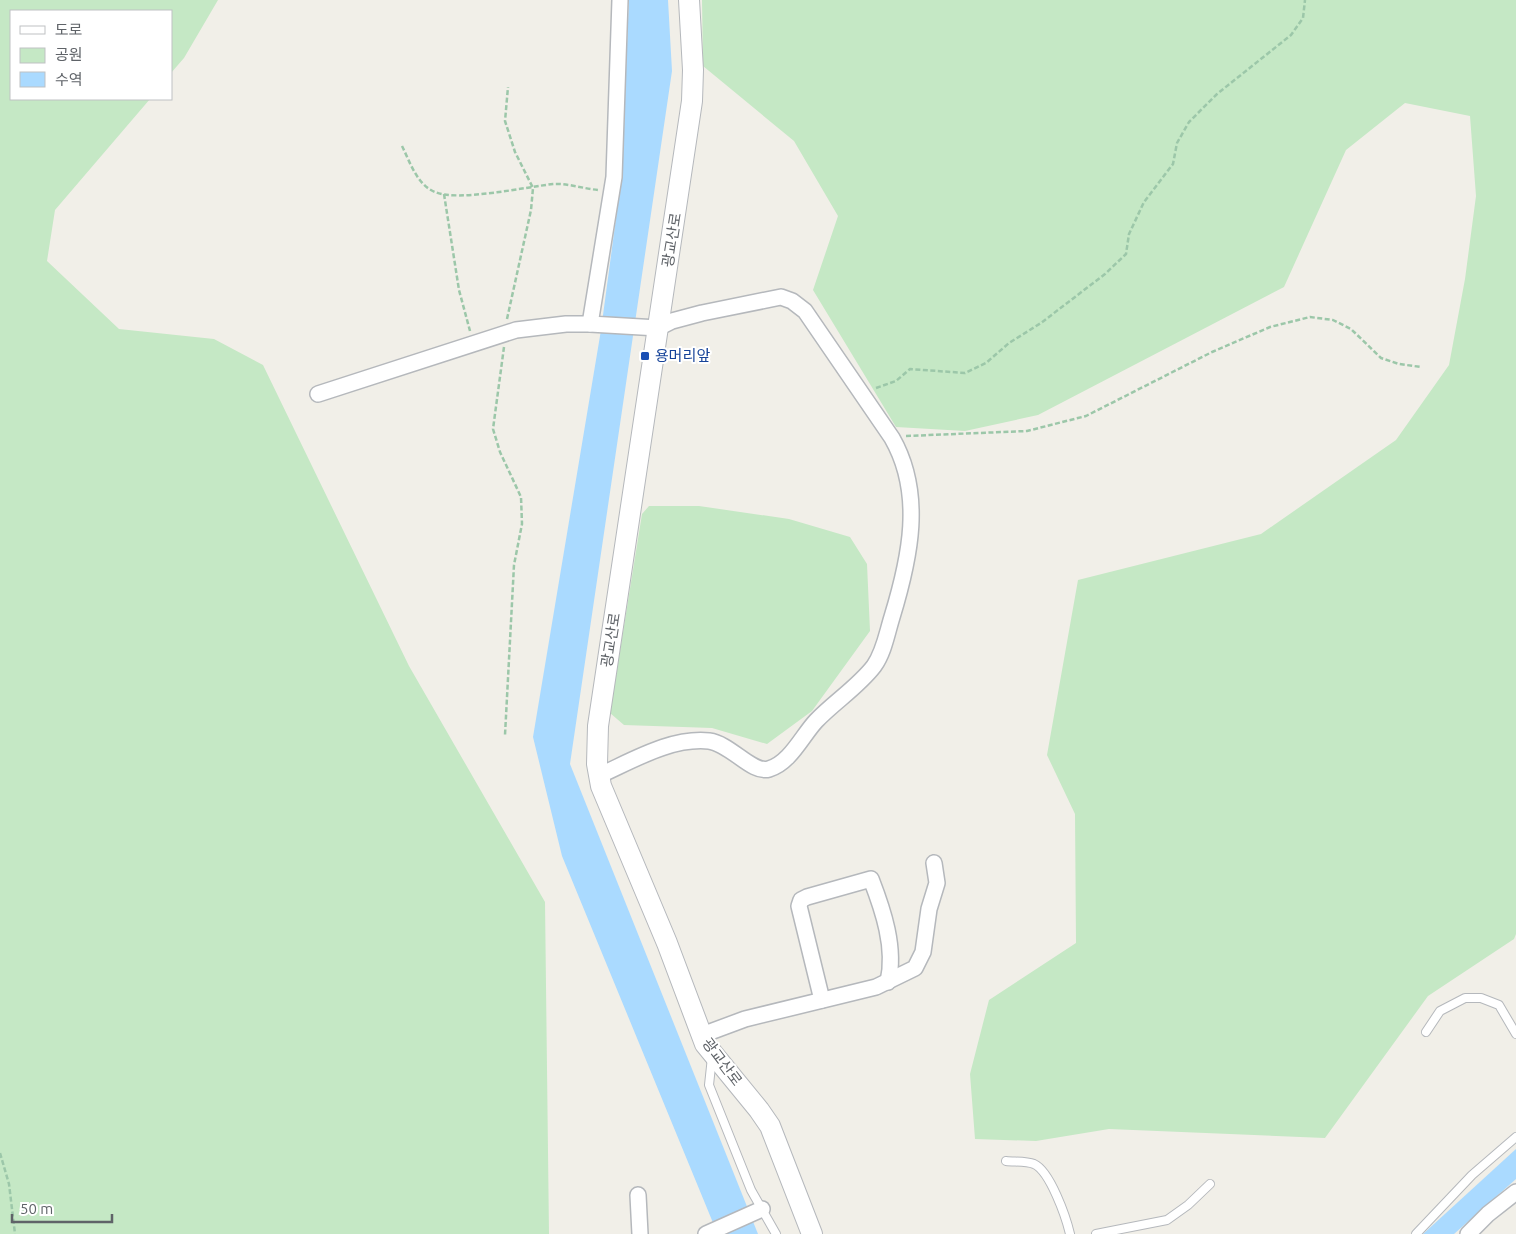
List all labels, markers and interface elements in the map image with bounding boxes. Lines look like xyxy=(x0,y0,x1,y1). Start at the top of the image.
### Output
legend xyxy=(10,10,172,100)
text: 도로 xyxy=(55,21,83,38)
text: 공원 xyxy=(55,46,83,63)
text: 수역 xyxy=(55,71,83,88)
street label: 광교산로 xyxy=(659,211,684,269)
place label: 용머리앞 xyxy=(655,347,710,364)
marker: 용머리앞 xyxy=(639,350,651,362)
street label: 광교산로 xyxy=(598,611,623,669)
street label: 광교산로 xyxy=(699,1035,746,1089)
scale bar xyxy=(12,1192,112,1224)
text: 50 m xyxy=(20,1200,53,1217)

